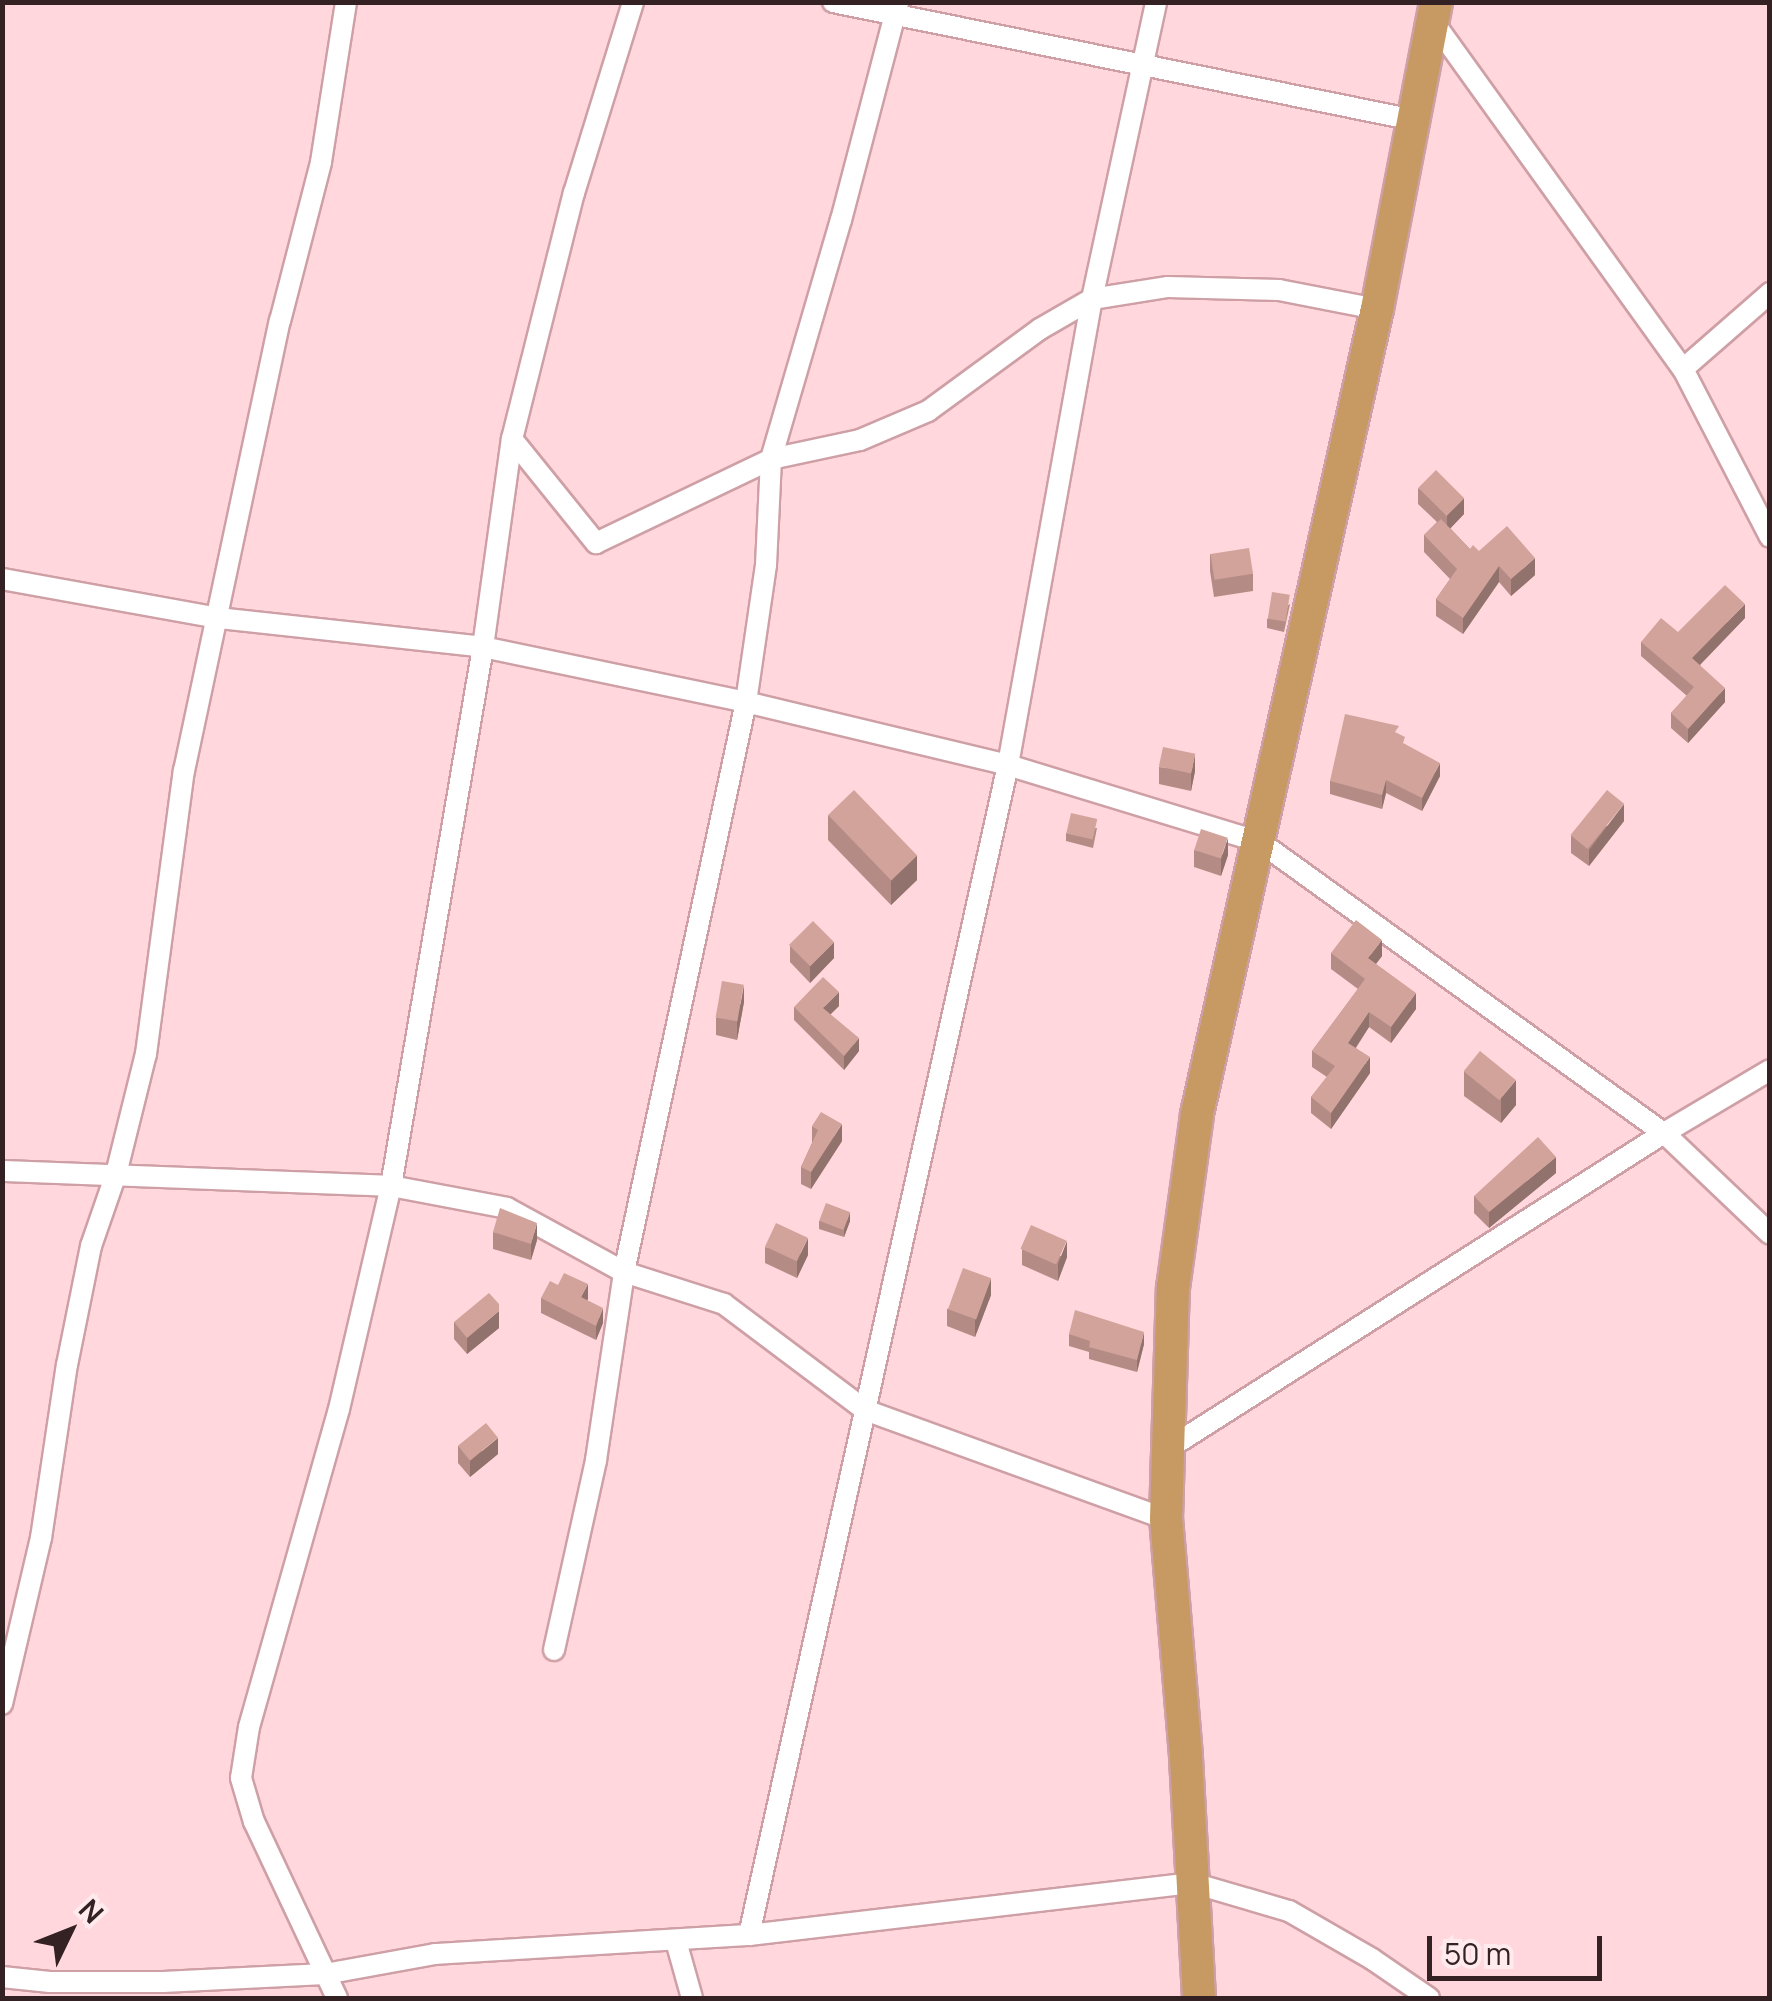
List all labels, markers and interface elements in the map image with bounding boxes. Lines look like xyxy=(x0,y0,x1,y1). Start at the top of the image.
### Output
north arrow xyxy=(20,1881,120,1981)
text: N xyxy=(71,1890,113,1931)
scale bar xyxy=(1432,1916,1607,1978)
text: 50 m xyxy=(1444,1933,1511,1974)

